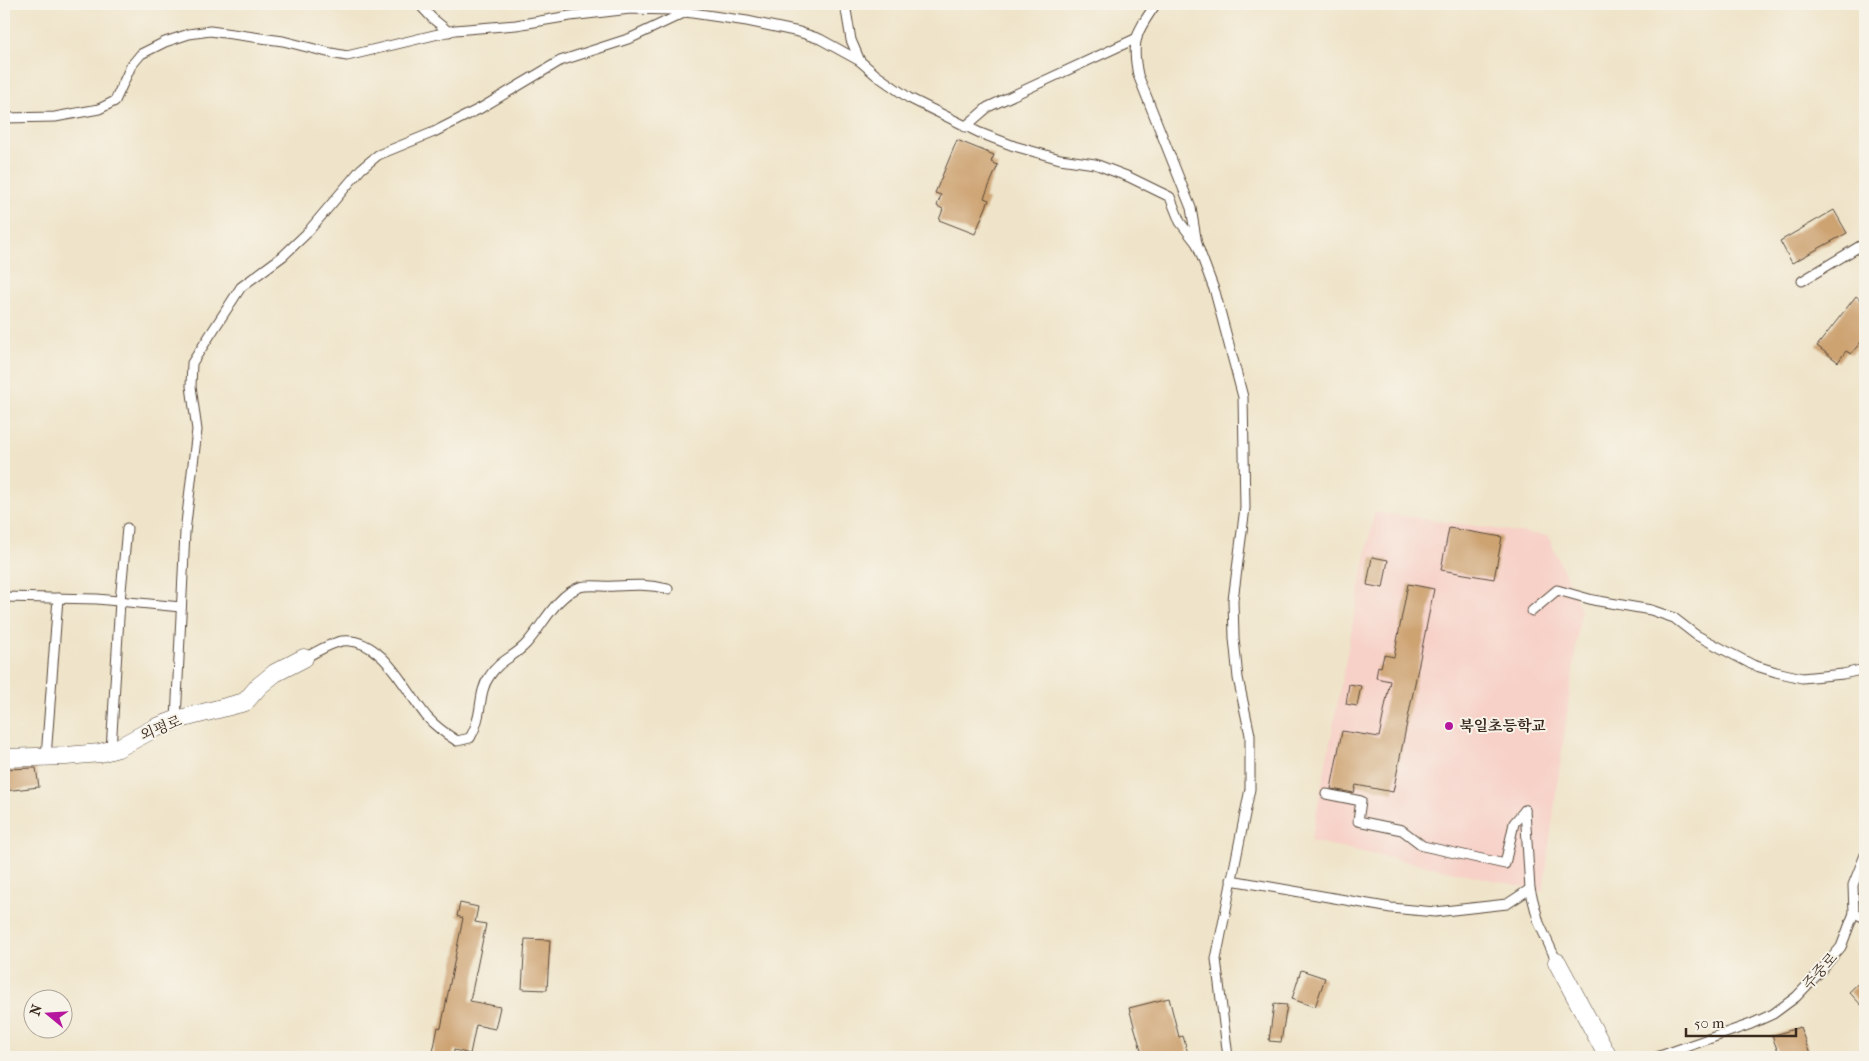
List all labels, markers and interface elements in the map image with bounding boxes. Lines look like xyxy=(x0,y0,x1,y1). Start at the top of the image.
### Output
street label: 외평로 xyxy=(137,711,185,744)
place label: 북일초등학교 xyxy=(1459,717,1546,735)
marker: 북일초등학교 xyxy=(1443,720,1455,732)
street label: 주중로 xyxy=(1799,948,1842,993)
north arrow xyxy=(22,988,72,1038)
text: N xyxy=(26,1002,46,1018)
scale bar xyxy=(1686,1006,1796,1038)
text: 50 m xyxy=(1694,1014,1725,1032)

